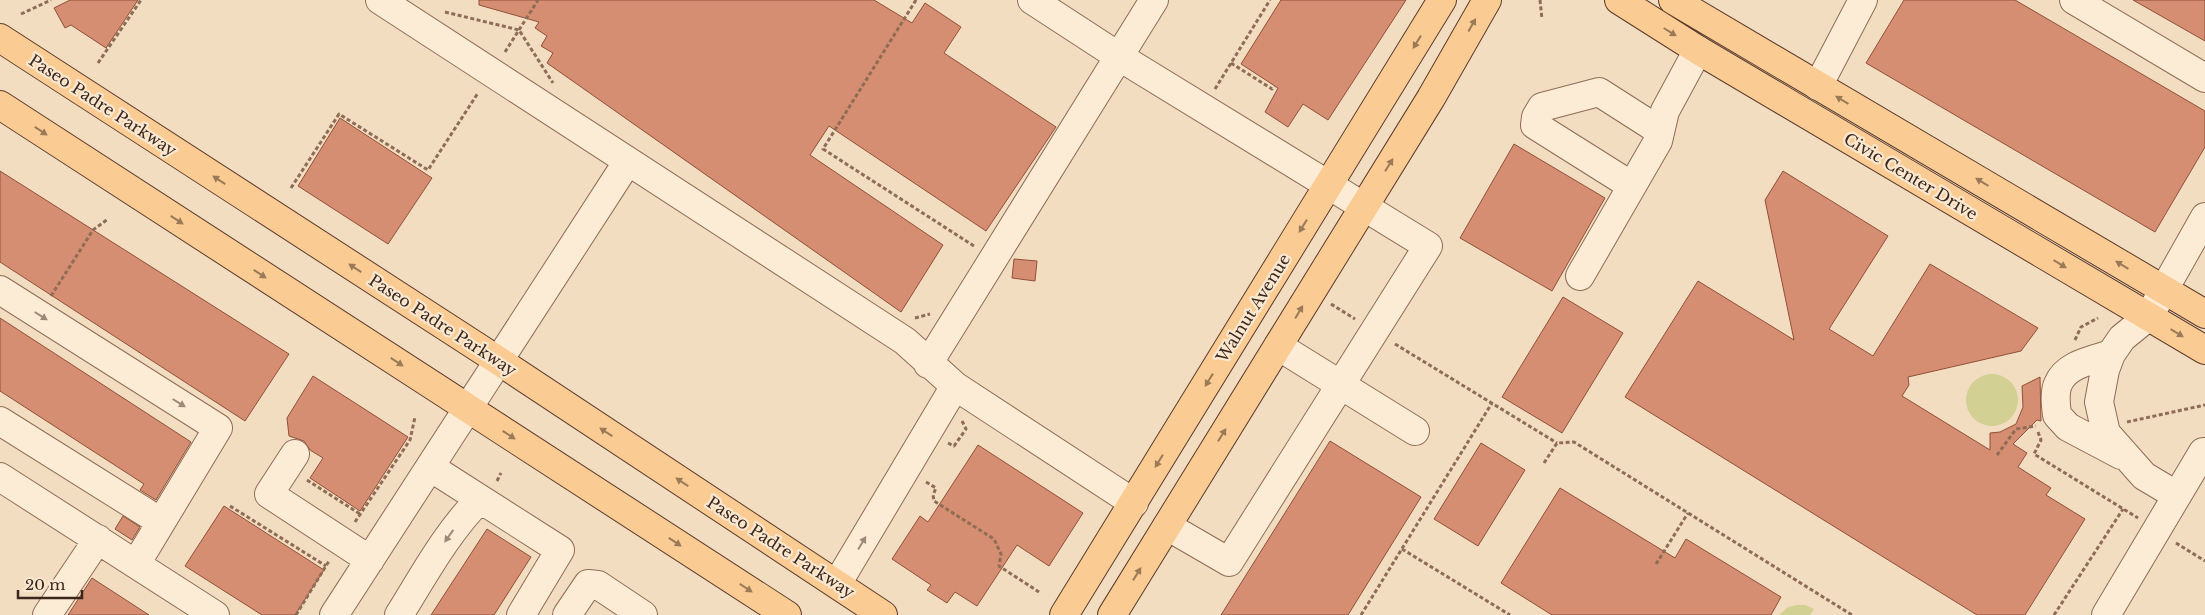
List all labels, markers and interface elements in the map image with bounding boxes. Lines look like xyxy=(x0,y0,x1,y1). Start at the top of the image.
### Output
one-way arrow xyxy=(1468,18,1477,32)
one-way arrow xyxy=(1664,28,1677,37)
one-way arrow xyxy=(1412,35,1421,48)
street label: Paseo Padre Parkway xyxy=(25,50,181,161)
one-way arrow xyxy=(1836,95,1849,104)
one-way arrow xyxy=(34,127,48,136)
street label: Civic Center Drive xyxy=(1841,128,1981,224)
one-way arrow xyxy=(1385,159,1394,172)
one-way arrow xyxy=(212,175,225,184)
one-way arrow xyxy=(1976,178,1989,187)
one-way arrow xyxy=(171,215,184,225)
one-way arrow xyxy=(1299,220,1308,233)
street label: Walnut Avenue xyxy=(1211,250,1294,367)
one-way arrow xyxy=(2054,260,2067,269)
one-way arrow xyxy=(2116,260,2129,269)
one-way arrow xyxy=(348,263,362,273)
one-way arrow xyxy=(254,269,267,278)
street label: Paseo Padre Parkway xyxy=(365,270,521,381)
one-way arrow xyxy=(1295,305,1304,319)
one-way arrow xyxy=(35,312,48,321)
one-way arrow xyxy=(2170,329,2183,338)
one-way arrow xyxy=(390,357,403,367)
one-way arrow xyxy=(1204,373,1214,386)
one-way arrow xyxy=(172,398,185,408)
one-way arrow xyxy=(599,427,612,437)
one-way arrow xyxy=(1218,429,1227,442)
one-way arrow xyxy=(502,430,516,440)
one-way arrow xyxy=(1155,454,1164,467)
one-way arrow xyxy=(675,477,688,487)
street label: Paseo Padre Parkway xyxy=(703,492,859,603)
one-way arrow xyxy=(444,529,454,543)
one-way arrow xyxy=(857,536,866,549)
one-way arrow xyxy=(668,538,681,547)
one-way arrow xyxy=(1133,567,1142,580)
scale bar xyxy=(18,568,81,600)
text: 20 m xyxy=(25,575,65,594)
one-way arrow xyxy=(739,583,752,593)

